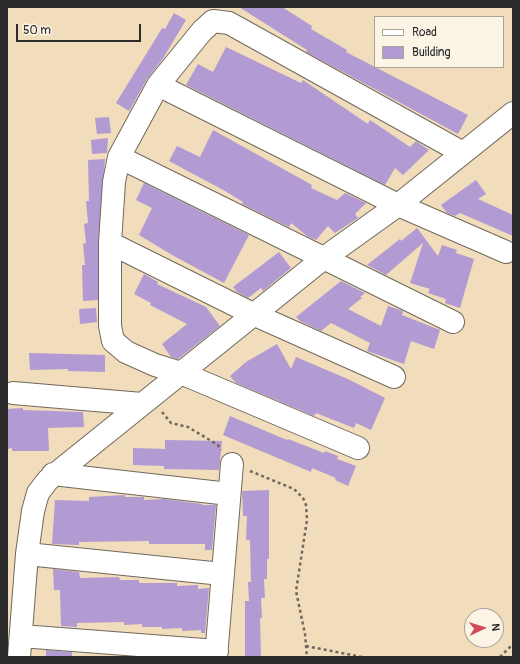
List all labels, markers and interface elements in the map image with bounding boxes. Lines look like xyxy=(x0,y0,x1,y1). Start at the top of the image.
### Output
scale bar xyxy=(18,16,143,42)
legend xyxy=(374,16,504,68)
text: 50 m xyxy=(23,23,51,38)
text: Road xyxy=(412,25,437,40)
text: Building xyxy=(412,45,451,60)
north arrow xyxy=(464,608,504,648)
text: N xyxy=(489,623,502,631)

